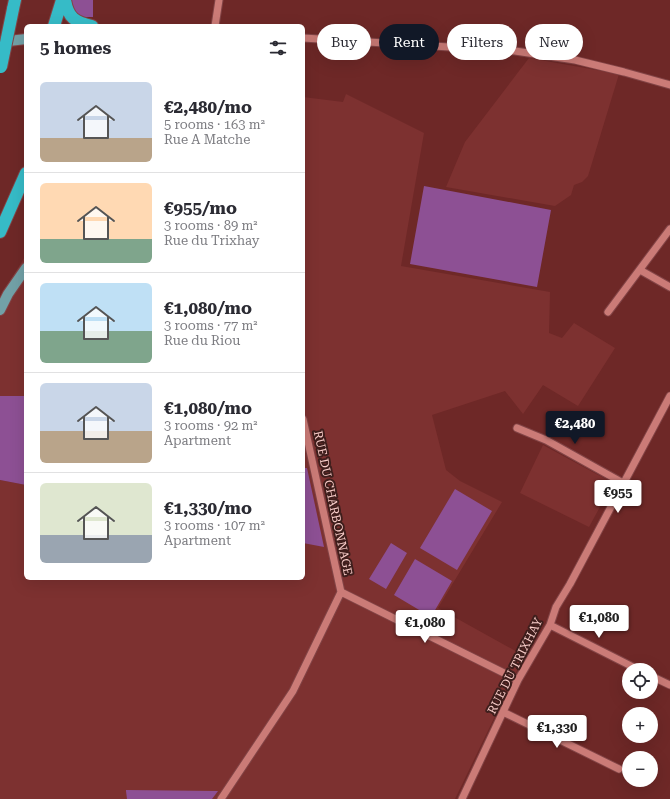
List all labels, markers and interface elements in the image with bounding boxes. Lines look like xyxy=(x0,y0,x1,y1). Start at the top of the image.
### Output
chip: Buy xyxy=(317,24,371,60)
chip: Rent xyxy=(379,24,439,60)
chip: Filters xyxy=(447,24,517,60)
chip: New xyxy=(525,24,583,60)
icon: filters xyxy=(267,37,289,59)
text: 5 homes xyxy=(40,38,111,58)
text: €2,480/mo xyxy=(164,97,252,117)
icon: home xyxy=(72,98,120,146)
text: 5 rooms · 163 m² xyxy=(164,117,265,132)
text: Rue A Matche xyxy=(164,132,250,147)
text: €955/mo xyxy=(164,198,237,218)
icon: home xyxy=(72,199,120,247)
text: 3 rooms · 89 m² xyxy=(164,218,258,233)
text: Rue du Trixhay xyxy=(164,233,259,248)
text: €1,080/mo xyxy=(164,298,252,318)
icon: home xyxy=(72,299,120,347)
text: 3 rooms · 77 m² xyxy=(164,318,258,333)
text: Rue du Riou xyxy=(164,333,240,348)
text: €1,080/mo xyxy=(164,398,252,418)
icon: home xyxy=(72,399,120,447)
pin: €2,480 xyxy=(542,411,608,445)
text: €2,480 xyxy=(555,416,595,431)
text: 3 rooms · 92 m² xyxy=(164,418,258,433)
street label: RUE DU CHARBONNAGE xyxy=(311,429,355,577)
text: Apartment xyxy=(164,433,231,448)
pin: €955 xyxy=(594,480,642,514)
text: €955 xyxy=(603,485,633,500)
text: €1,330/mo xyxy=(164,498,252,518)
icon: home xyxy=(72,499,120,547)
text: 3 rooms · 107 m² xyxy=(164,518,265,533)
text: Apartment xyxy=(164,533,231,548)
pin: €1,080 xyxy=(566,605,632,639)
pin: €1,080 xyxy=(392,610,458,644)
text: €1,080 xyxy=(579,610,619,625)
text: €1,080 xyxy=(405,615,445,630)
street label: RUE DU TRIXHAY xyxy=(485,615,546,716)
map controls xyxy=(622,663,658,787)
button: locate xyxy=(622,663,658,699)
button: + xyxy=(622,707,658,743)
pin: €1,330 xyxy=(524,715,590,749)
text: €1,330 xyxy=(537,720,577,735)
button: − xyxy=(622,751,658,787)

